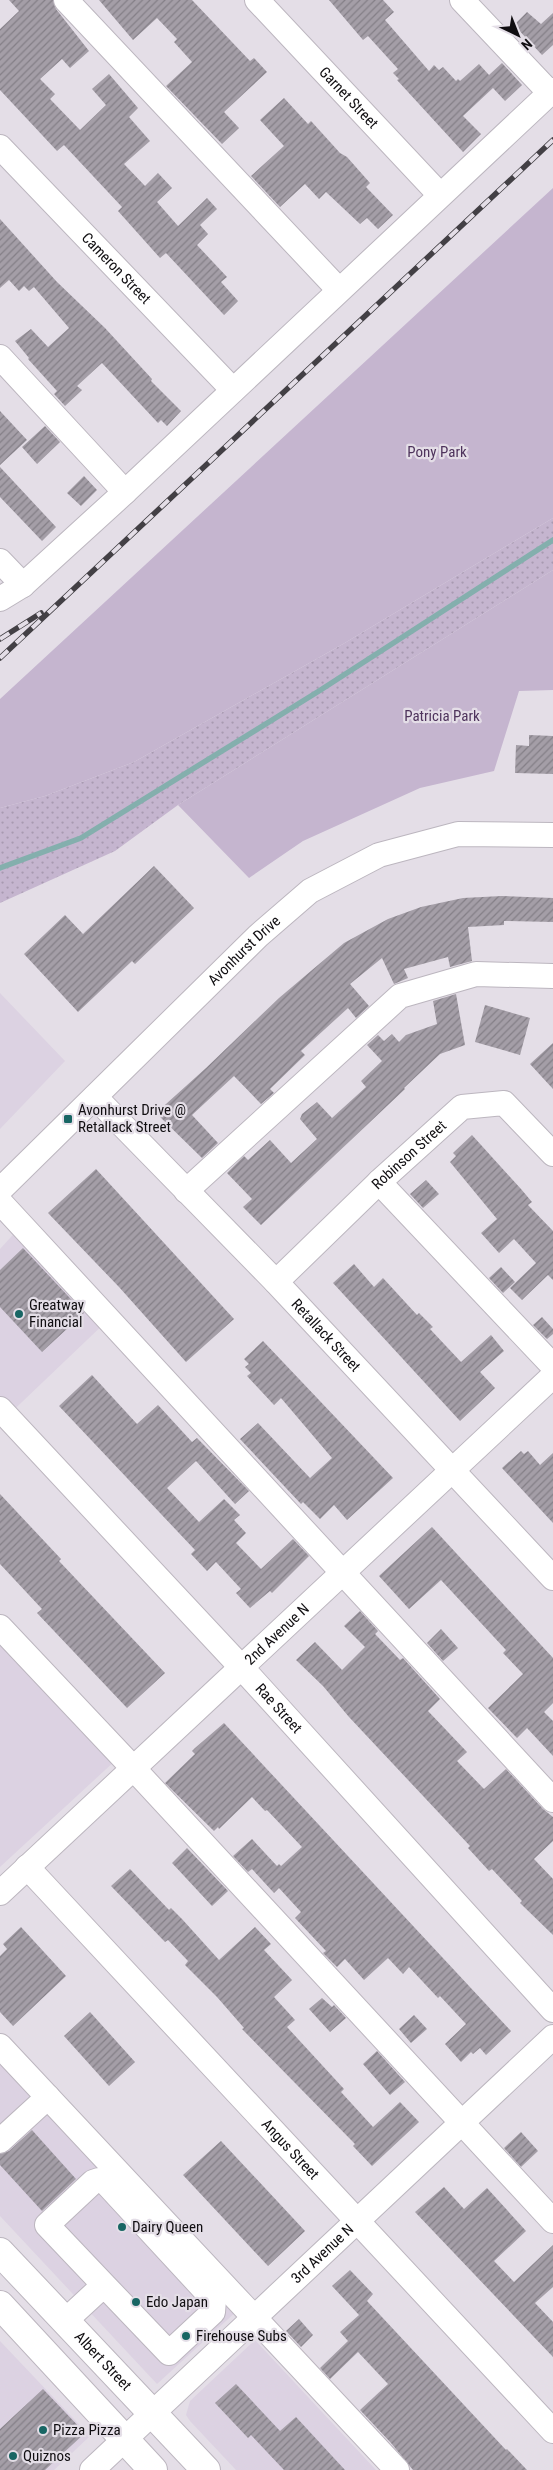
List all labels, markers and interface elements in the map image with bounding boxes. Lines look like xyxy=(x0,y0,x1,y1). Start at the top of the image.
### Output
north arrow xyxy=(493,10,543,60)
text: N xyxy=(518,36,535,53)
street label: Garnet Street xyxy=(315,63,382,132)
street label: Cameron Street xyxy=(78,229,155,308)
park label: Pony Park xyxy=(407,443,467,461)
park label: Patricia Park xyxy=(404,707,480,725)
street label: Avonhurst Drive xyxy=(204,912,284,989)
place label: Avonhurst Drive @ Retallack Street xyxy=(78,1101,186,1136)
marker: Avonhurst Drive @ Retallack Street xyxy=(62,1113,74,1125)
street label: Robinson Street xyxy=(368,1117,450,1193)
street label: Retallack Street xyxy=(288,1295,364,1376)
place label: Greatway Financial xyxy=(29,1296,84,1331)
marker: Greatway Financial xyxy=(13,1308,25,1320)
street label: 2nd Avenue N xyxy=(241,1600,313,1669)
street label: Rae Street xyxy=(252,1680,306,1737)
street label: Angus Street xyxy=(258,2115,323,2183)
place label: Dairy Queen xyxy=(132,2218,203,2236)
street label: 3rd Avenue N xyxy=(287,2220,357,2287)
marker: Dairy Queen xyxy=(116,2221,128,2233)
place label: Edo Japan xyxy=(146,2293,208,2311)
marker: Edo Japan xyxy=(130,2296,142,2308)
place label: Firehouse Subs xyxy=(196,2327,287,2345)
street label: Albert Street xyxy=(71,2328,135,2394)
marker: Firehouse Subs xyxy=(180,2330,192,2342)
place label: Pizza Pizza xyxy=(53,2421,121,2439)
marker: Pizza Pizza xyxy=(37,2424,49,2436)
place label: Quiznos xyxy=(23,2447,71,2465)
marker: Quiznos xyxy=(7,2450,19,2462)

